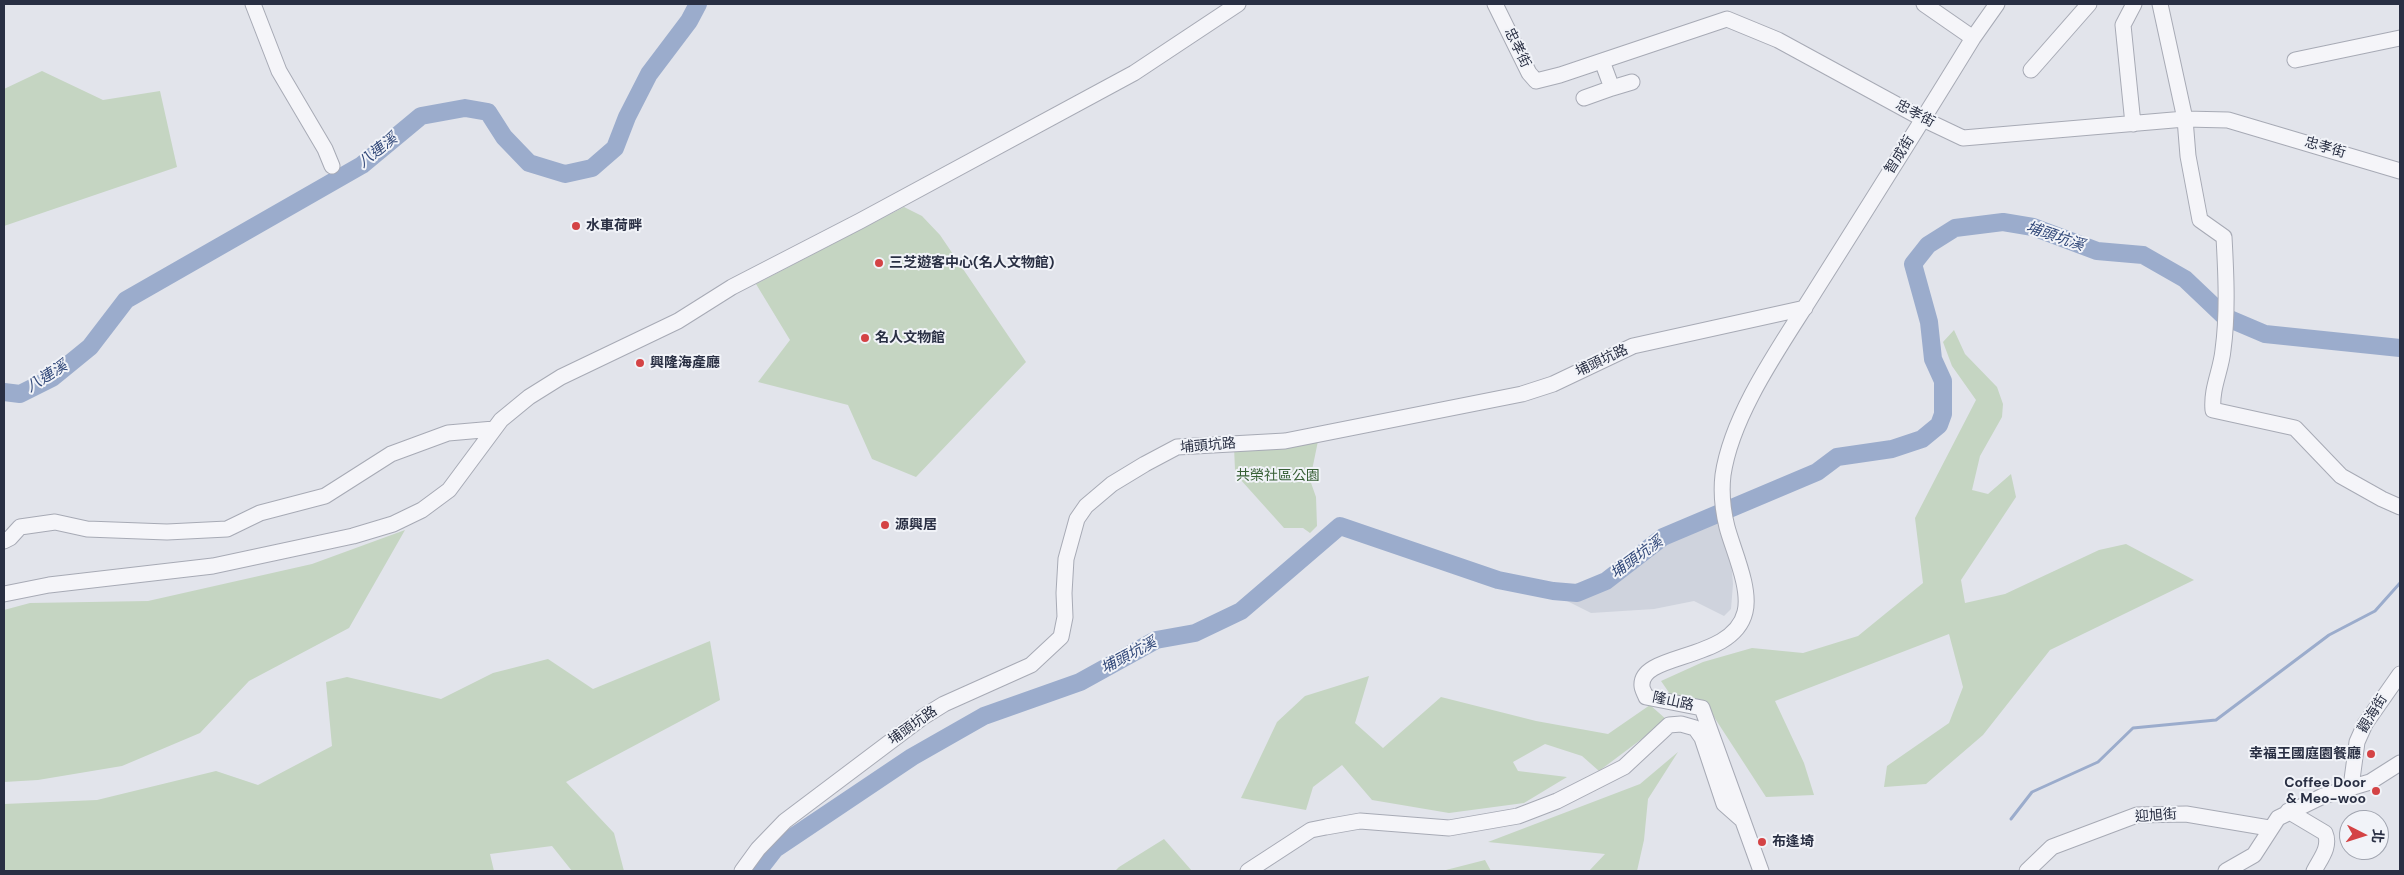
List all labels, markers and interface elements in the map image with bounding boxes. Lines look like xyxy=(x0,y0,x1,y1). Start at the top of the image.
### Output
street label: 忠孝街 xyxy=(1500,25,1534,71)
street label: 忠孝街 xyxy=(1893,97,1937,131)
water label: 八連溪 xyxy=(355,130,401,172)
street label: 智成街 xyxy=(1882,133,1918,177)
street label: 忠孝街 xyxy=(2302,134,2348,162)
place label: 水車荷畔 xyxy=(586,218,642,234)
water label: 埔頭坑溪 xyxy=(2024,219,2086,255)
marker: 水車荷畔 xyxy=(570,220,582,232)
place label: 三芝遊客中心(名人文物館) xyxy=(889,255,1054,271)
marker: 三芝遊客中心(名人文物館) xyxy=(873,257,885,269)
place label: 名人文物館 xyxy=(875,330,945,346)
marker: 名人文物館 xyxy=(859,332,871,344)
street label: 埔頭坑路 xyxy=(1573,342,1631,380)
place label: 興隆海產廳 xyxy=(650,355,720,371)
water label: 八連溪 xyxy=(23,357,71,397)
marker: 興隆海產廳 xyxy=(634,357,646,369)
street label: 埔頭坑路 xyxy=(1179,435,1237,457)
park label: 共榮社區公園 xyxy=(1236,468,1320,484)
place label: 源興居 xyxy=(895,517,937,533)
marker: 源興居 xyxy=(879,519,891,531)
water label: 埔頭坑溪 xyxy=(1607,533,1667,583)
water label: 埔頭坑溪 xyxy=(1098,634,1160,678)
street label: 隆山路 xyxy=(1651,689,1695,715)
street label: 觀海街 xyxy=(2355,692,2391,736)
street label: 埔頭坑路 xyxy=(885,703,941,749)
place label: 幸福王國庭園餐廳 xyxy=(2249,746,2361,762)
marker: 幸福王國庭園餐廳 xyxy=(2365,748,2377,760)
place label: Coffee Door & Meo-woo xyxy=(2284,775,2366,808)
marker: Coffee Door & Meo-woo xyxy=(2370,785,2382,797)
street label: 迎旭街 xyxy=(2134,806,2178,826)
north arrow xyxy=(2339,810,2389,860)
text: 北 xyxy=(2368,828,2388,844)
place label: 布逢埼 xyxy=(1772,834,1814,850)
marker: 布逢埼 xyxy=(1756,836,1768,848)

